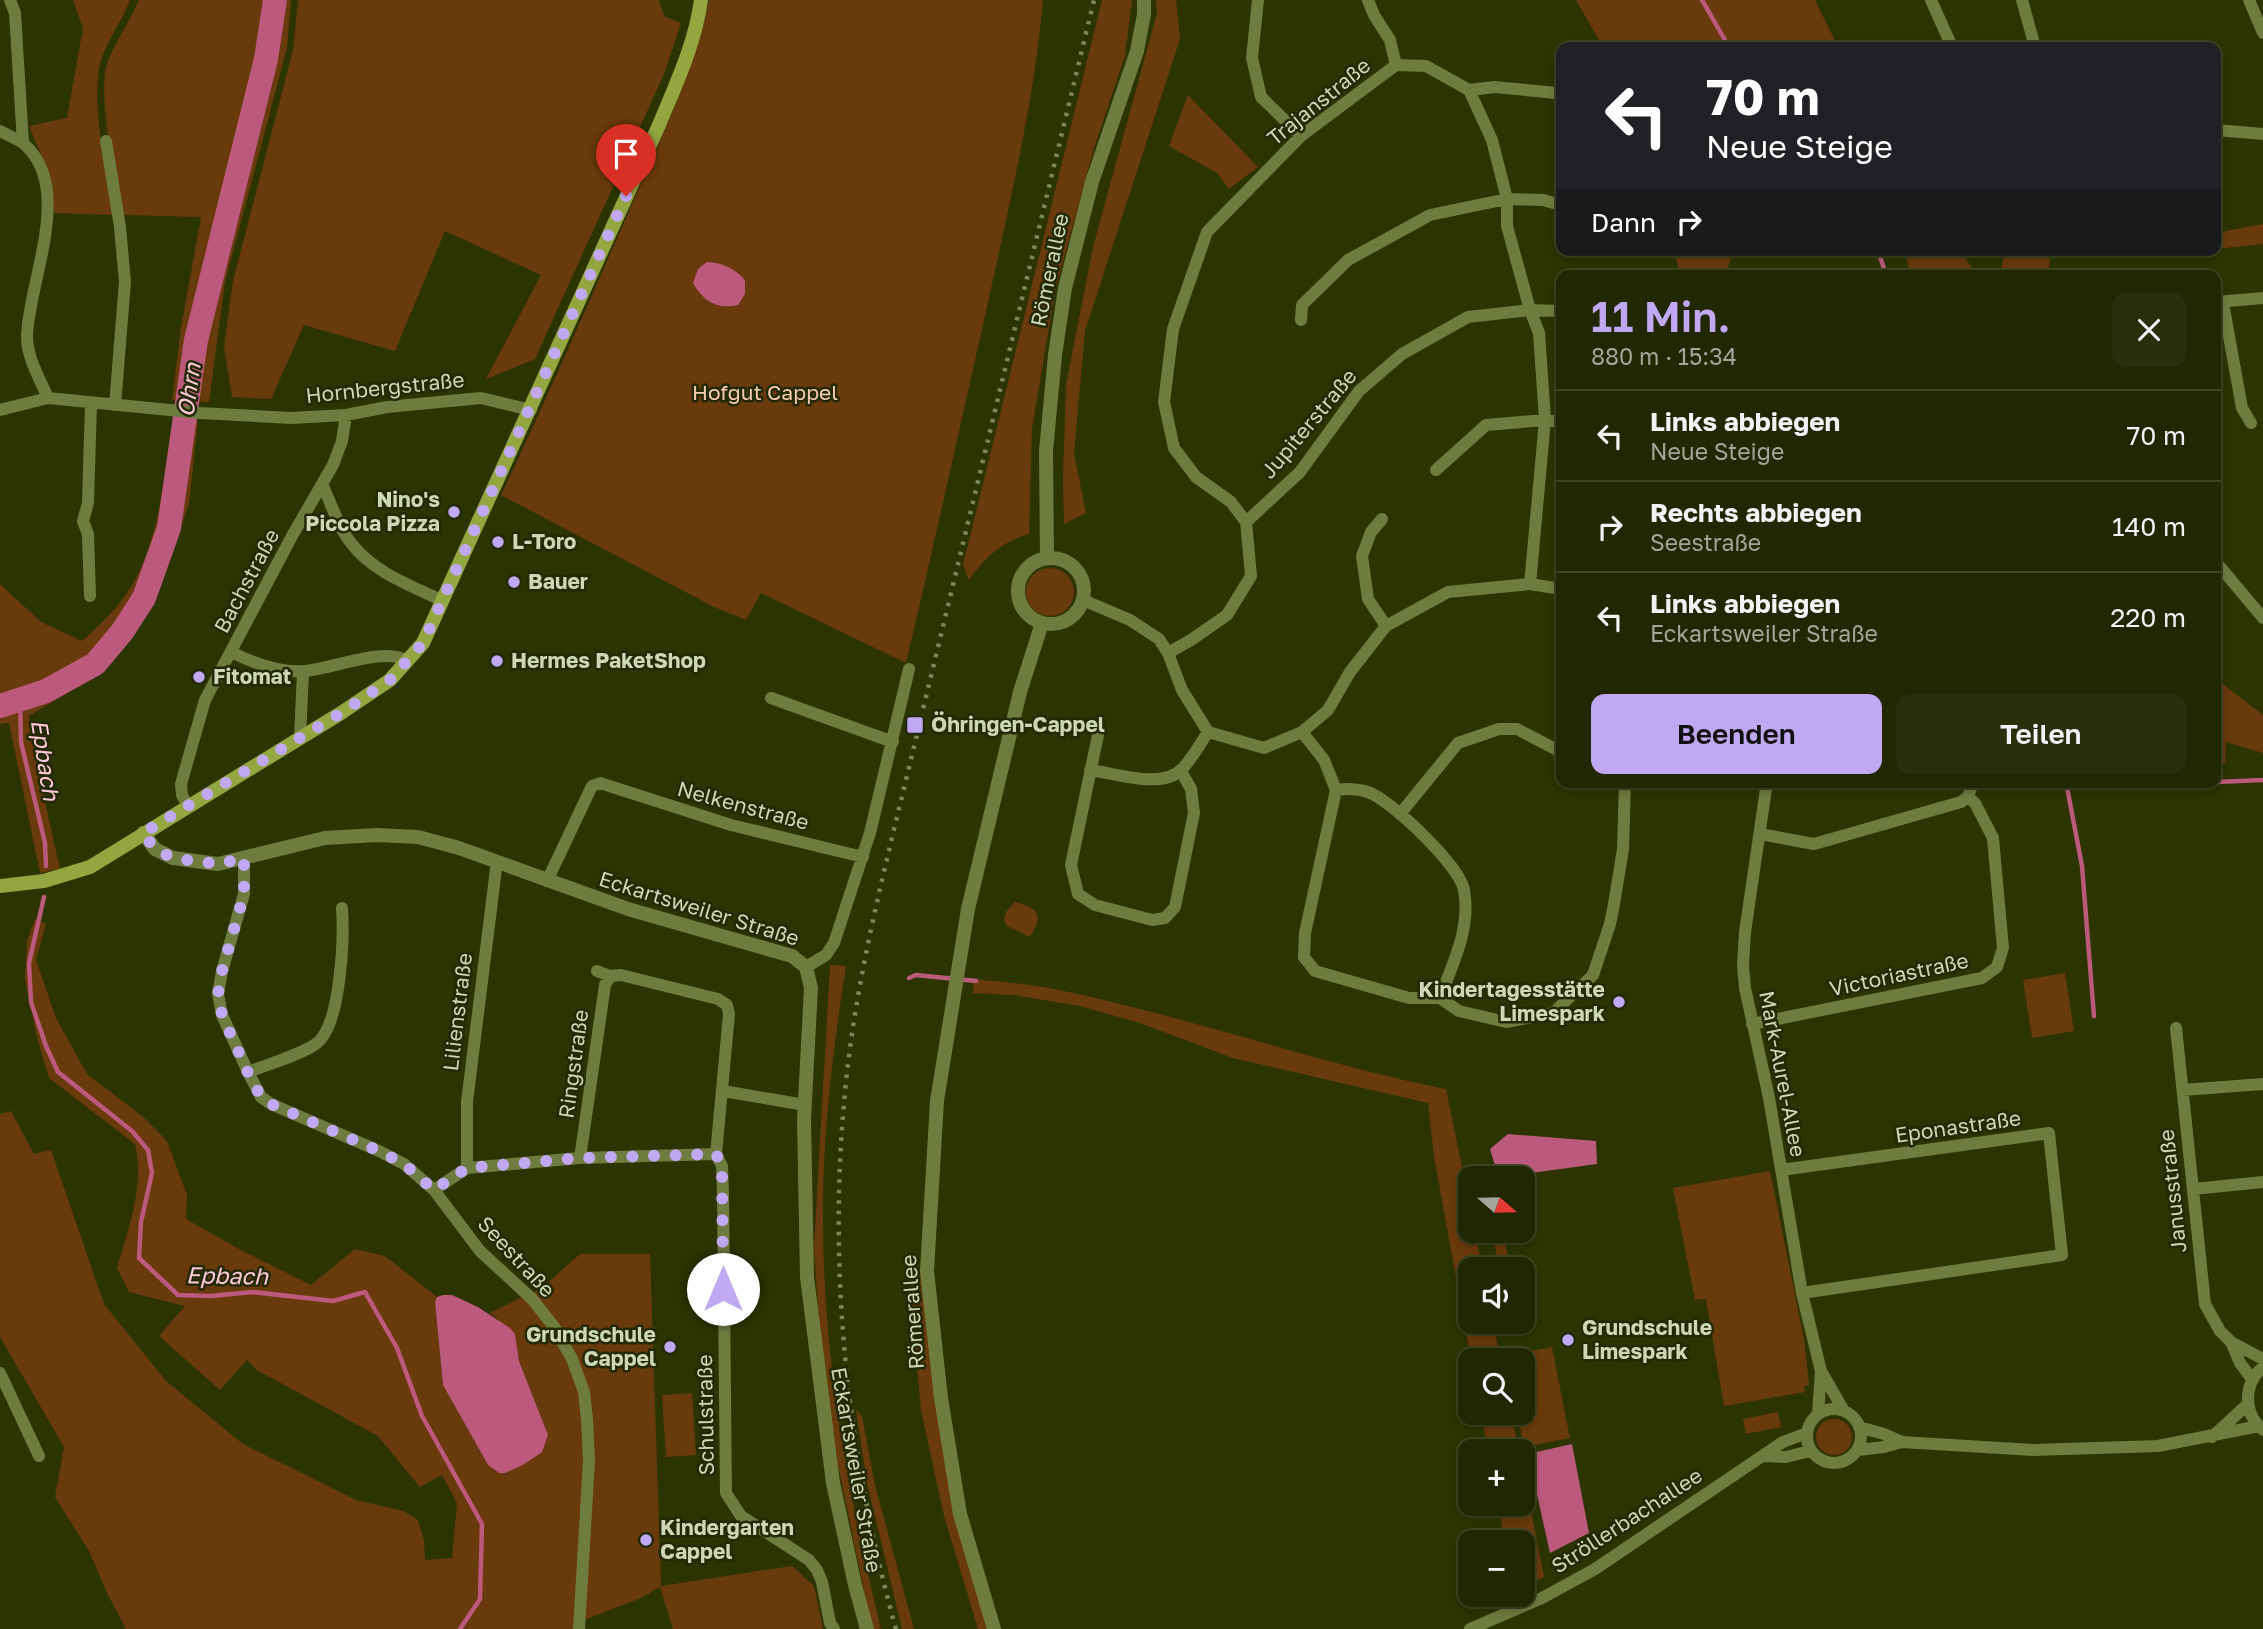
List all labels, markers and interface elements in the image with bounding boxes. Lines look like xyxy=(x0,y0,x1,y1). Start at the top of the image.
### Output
street label: Trajanstraße xyxy=(1262,52,1375,151)
text: 70 m xyxy=(1706,67,1820,126)
icon: left xyxy=(1591,70,1682,161)
pin xyxy=(596,124,656,196)
text: Neue Steige xyxy=(1706,127,1893,165)
icon: arrive xyxy=(607,135,645,173)
icon: right xyxy=(1670,203,1708,241)
text: Dann xyxy=(1591,207,1656,238)
street label: Römerallee xyxy=(1024,211,1074,329)
text: 11 Min. xyxy=(1591,291,1731,341)
button: close xyxy=(2112,293,2186,367)
text: 880 m · 15:34 xyxy=(1591,342,1737,370)
water label: Ohrn xyxy=(170,360,206,419)
street label: Jupiterstraße xyxy=(1255,363,1362,484)
street label: Hornbergstraße xyxy=(304,366,466,408)
park label: Hofgut Cappel xyxy=(692,379,838,405)
text: Links abbiegen xyxy=(1650,406,1840,437)
icon: left xyxy=(1591,417,1629,455)
text: 70 m xyxy=(2127,420,2186,451)
text: Neue Steige xyxy=(1650,437,1784,465)
place label: Nino's Piccola Pizza xyxy=(305,486,440,536)
text: Rechts abbiegen xyxy=(1650,497,1862,528)
marker: Nino's Piccola Pizza xyxy=(446,504,462,520)
icon: right xyxy=(1591,508,1629,546)
text: 140 m xyxy=(2112,511,2186,542)
street label: Bachstraße xyxy=(208,524,284,637)
place label: L-Toro xyxy=(512,528,576,554)
text: Seestraße xyxy=(1650,528,1761,556)
marker: L-Toro xyxy=(490,534,506,550)
place label: Bauer xyxy=(528,568,588,594)
marker: Bauer xyxy=(506,574,522,590)
text: Links abbiegen xyxy=(1650,588,1840,619)
icon: left xyxy=(1591,599,1629,637)
text: 220 m xyxy=(2110,602,2186,633)
text: Eckartsweiler Straße xyxy=(1650,619,1878,647)
place label: Hermes PaketShop xyxy=(511,647,706,673)
marker: Hermes PaketShop xyxy=(489,653,505,669)
place label: Fitomat xyxy=(213,663,291,689)
marker: Fitomat xyxy=(191,669,207,685)
button: Beenden xyxy=(1591,694,1882,774)
button: Teilen xyxy=(1896,694,2186,774)
place label: Öhringen-Cappel xyxy=(931,711,1105,737)
marker: Öhringen-Cappel xyxy=(905,715,925,735)
water label: Epbach xyxy=(26,717,66,803)
street label: Nelkenstraße xyxy=(675,775,812,835)
street label: Eckartsweiler Straße xyxy=(596,865,803,951)
street label: Victoriastraße xyxy=(1827,947,1971,1001)
street label: Lilienstraße xyxy=(437,951,477,1072)
place label: Kindertagesstätte Limespark xyxy=(1419,976,1605,1026)
street label: Mark-Aurel-Allee xyxy=(1754,989,1812,1159)
marker: Kindertagesstätte Limespark xyxy=(1611,994,1627,1010)
street label: Ringstraße xyxy=(553,1008,594,1120)
street label: Eponastraße xyxy=(1893,1104,2022,1148)
street label: Janusstraße xyxy=(2153,1128,2191,1254)
north arrow xyxy=(1458,1166,1535,1242)
map controls xyxy=(1458,1166,1535,1607)
street label: Seestraße xyxy=(473,1210,561,1302)
position arrow xyxy=(686,1252,760,1326)
street label: Römerallee xyxy=(895,1254,929,1370)
button: sound xyxy=(1458,1257,1535,1334)
water label: Epbach xyxy=(186,1260,269,1290)
place label: Grundschule Limespark xyxy=(1582,1314,1712,1364)
place label: Grundschule Cappel xyxy=(526,1321,656,1371)
marker: Grundschule Limespark xyxy=(1560,1332,1576,1348)
marker: Grundschule Cappel xyxy=(662,1339,678,1355)
button: search xyxy=(1458,1348,1535,1425)
street label: Schulstraße xyxy=(691,1354,719,1476)
street label: Eckartsweiler Straße xyxy=(826,1365,888,1575)
button: + xyxy=(1458,1439,1535,1516)
street label: Ströllerbachallee xyxy=(1546,1462,1707,1579)
place label: Kindergarten Cappel xyxy=(660,1514,794,1564)
button: − xyxy=(1458,1530,1535,1607)
marker: Kindergarten Cappel xyxy=(638,1532,654,1548)

